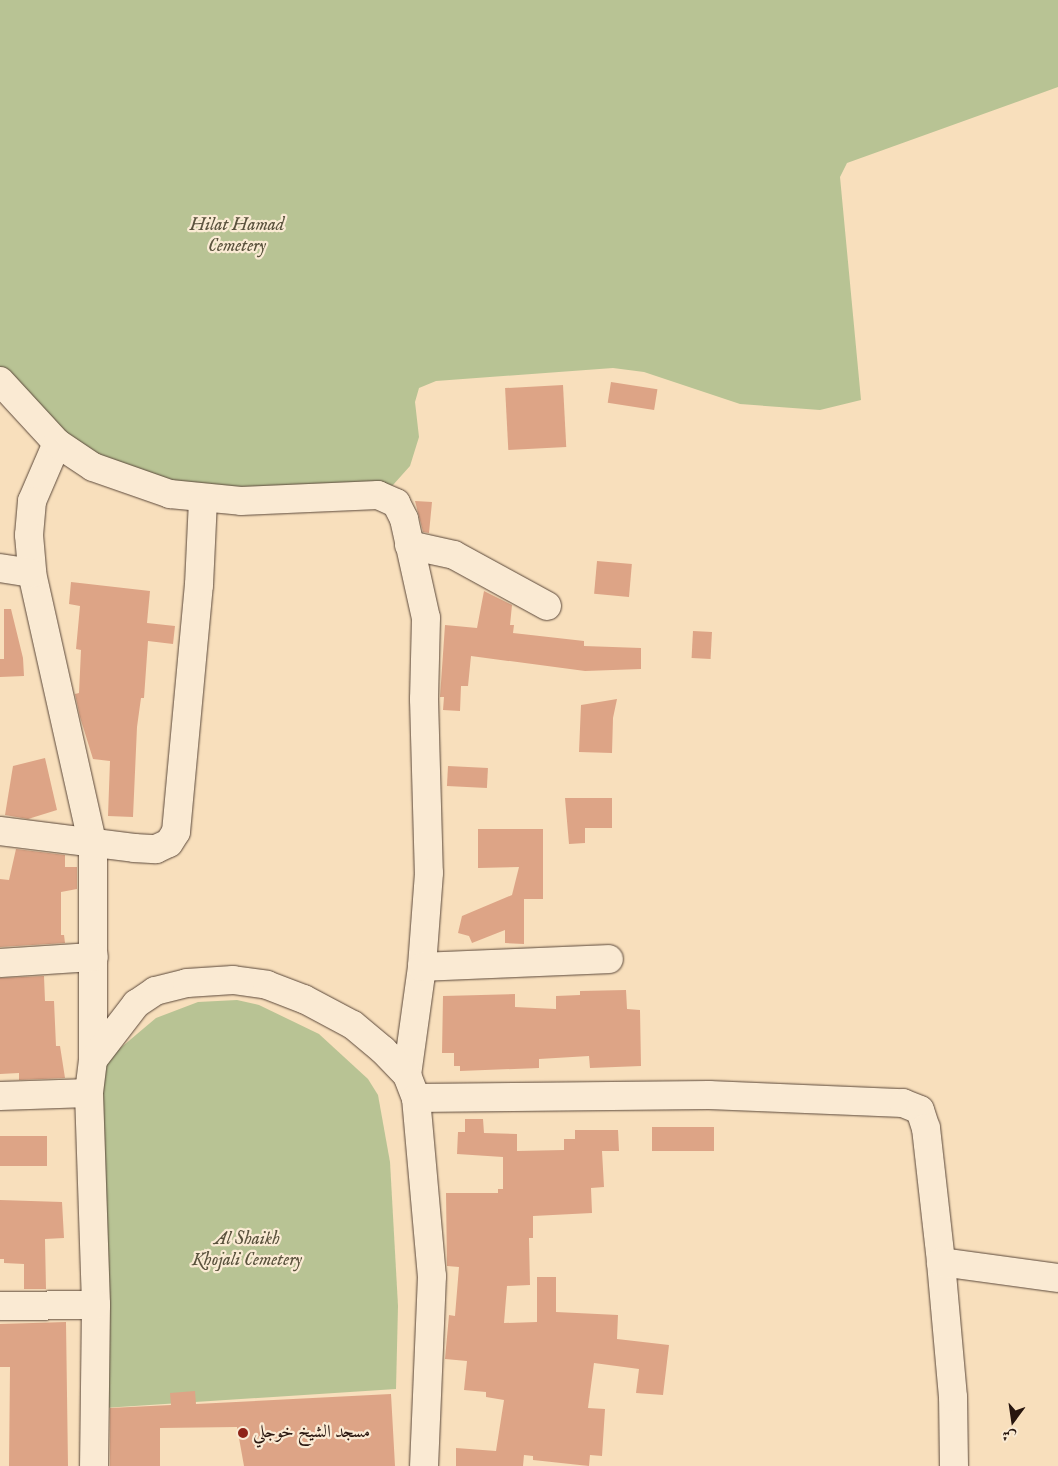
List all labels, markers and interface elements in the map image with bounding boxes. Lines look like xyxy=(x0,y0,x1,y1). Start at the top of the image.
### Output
park label: Hilat Hamad Cemetery xyxy=(190,216,284,258)
park label: Al Shaikh Khojali Cemetery xyxy=(192,1230,302,1272)
north arrow xyxy=(988,1396,1038,1446)
place label: مسجد الشيخ خوجلي xyxy=(253,1422,370,1444)
text: ش xyxy=(1000,1425,1018,1446)
marker: مسجد الشيخ خوجلي xyxy=(237,1427,249,1439)

